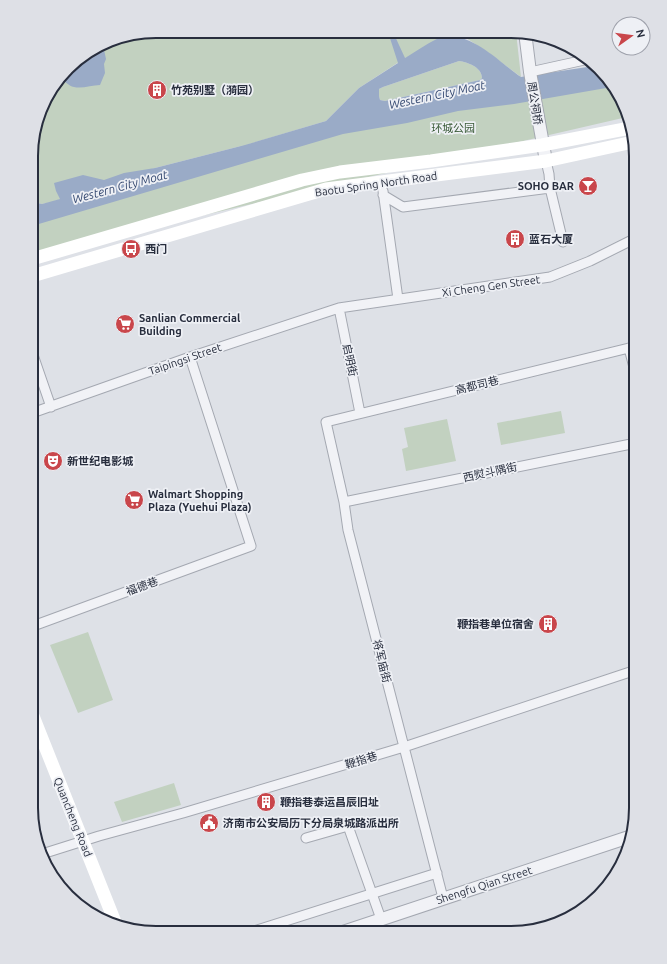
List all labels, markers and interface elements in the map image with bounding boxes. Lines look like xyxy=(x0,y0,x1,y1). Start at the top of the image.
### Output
north arrow xyxy=(611,16,651,56)
text: N xyxy=(634,28,648,39)
water label: Western City Moat xyxy=(388,78,486,111)
building icon: 竹苑别墅（漪园） xyxy=(146,79,168,101)
street label: 周公祠桥 xyxy=(526,80,544,126)
place label: 竹苑别墅（漪园） xyxy=(171,84,259,96)
park label: 环城公园 xyxy=(431,122,475,134)
water label: Western City Moat xyxy=(71,167,169,205)
street label: Baotu Spring North Road xyxy=(314,169,438,199)
bar icon: SOHO BAR xyxy=(577,175,599,197)
place label: SOHO BAR xyxy=(518,180,574,192)
building icon: 蓝石大厦 xyxy=(504,228,526,250)
place label: 蓝石大厦 xyxy=(529,233,573,245)
bus stop icon: 西门 xyxy=(120,238,142,260)
place label: 西门 xyxy=(145,243,167,255)
street label: Xi Cheng Gen Street xyxy=(441,273,542,299)
place label: Sanlian Commercial Building xyxy=(139,312,241,337)
supermarket icon: Sanlian Commercial Building xyxy=(114,313,136,335)
street label: Taipingsi Street xyxy=(147,341,224,377)
street label: 启明街 xyxy=(341,343,359,377)
street label: 高都司巷 xyxy=(454,374,500,396)
theatre icon: 新世纪电影城 xyxy=(42,450,64,472)
place label: 新世纪电影城 xyxy=(67,455,134,467)
street label: 西熨斗隅街 xyxy=(462,460,518,484)
place label: Walmart Shopping Plaza (Yuehui Plaza) xyxy=(148,488,252,514)
supermarket icon: Walmart Shopping Plaza (Yuehui Plaza) xyxy=(123,489,145,511)
street label: 福德巷 xyxy=(124,575,160,597)
building icon: 鞭指巷单位宿舍 xyxy=(537,613,559,635)
place label: 鞭指巷单位宿舍 xyxy=(457,618,534,630)
street label: 将军庙街 xyxy=(371,638,393,684)
street label: 鞭指巷 xyxy=(343,749,379,771)
street label: Quancheng Road xyxy=(52,775,94,859)
building icon: 鞭指巷泰运昌辰旧址 xyxy=(255,791,277,813)
place label: 鞭指巷泰运昌辰旧址 xyxy=(280,796,379,808)
public building icon: 济南市公安局历下分局泉城路派出所 xyxy=(198,812,220,834)
place label: 济南市公安局历下分局泉城路派出所 xyxy=(223,817,399,829)
street label: Shengfu Qian Street xyxy=(435,864,534,906)

